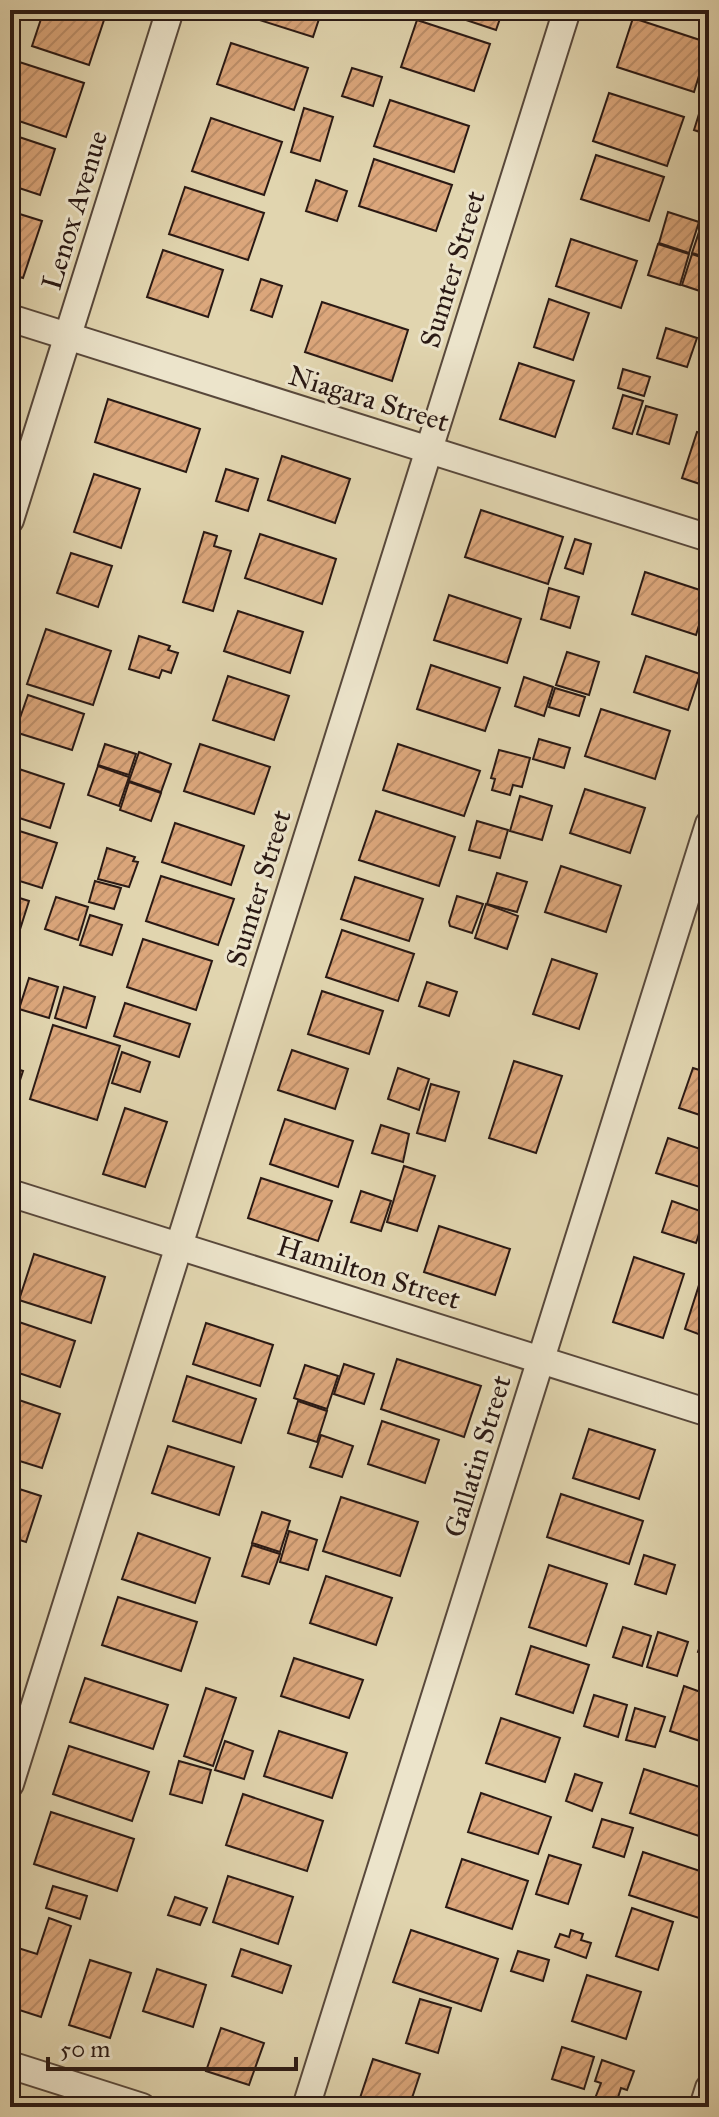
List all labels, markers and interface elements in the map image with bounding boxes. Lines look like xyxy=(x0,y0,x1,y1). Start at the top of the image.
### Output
street label: Lenox Avenue xyxy=(34,127,115,294)
street label: Sumter Street xyxy=(412,186,493,352)
street label: Niagara Street xyxy=(284,357,453,439)
street label: Sumter Street xyxy=(218,805,299,971)
street label: Hamilton Street xyxy=(273,1228,465,1317)
street label: Gallatin Street xyxy=(436,1371,519,1541)
scale bar xyxy=(48,2021,296,2071)
text: 50 m xyxy=(60,2034,110,2064)

